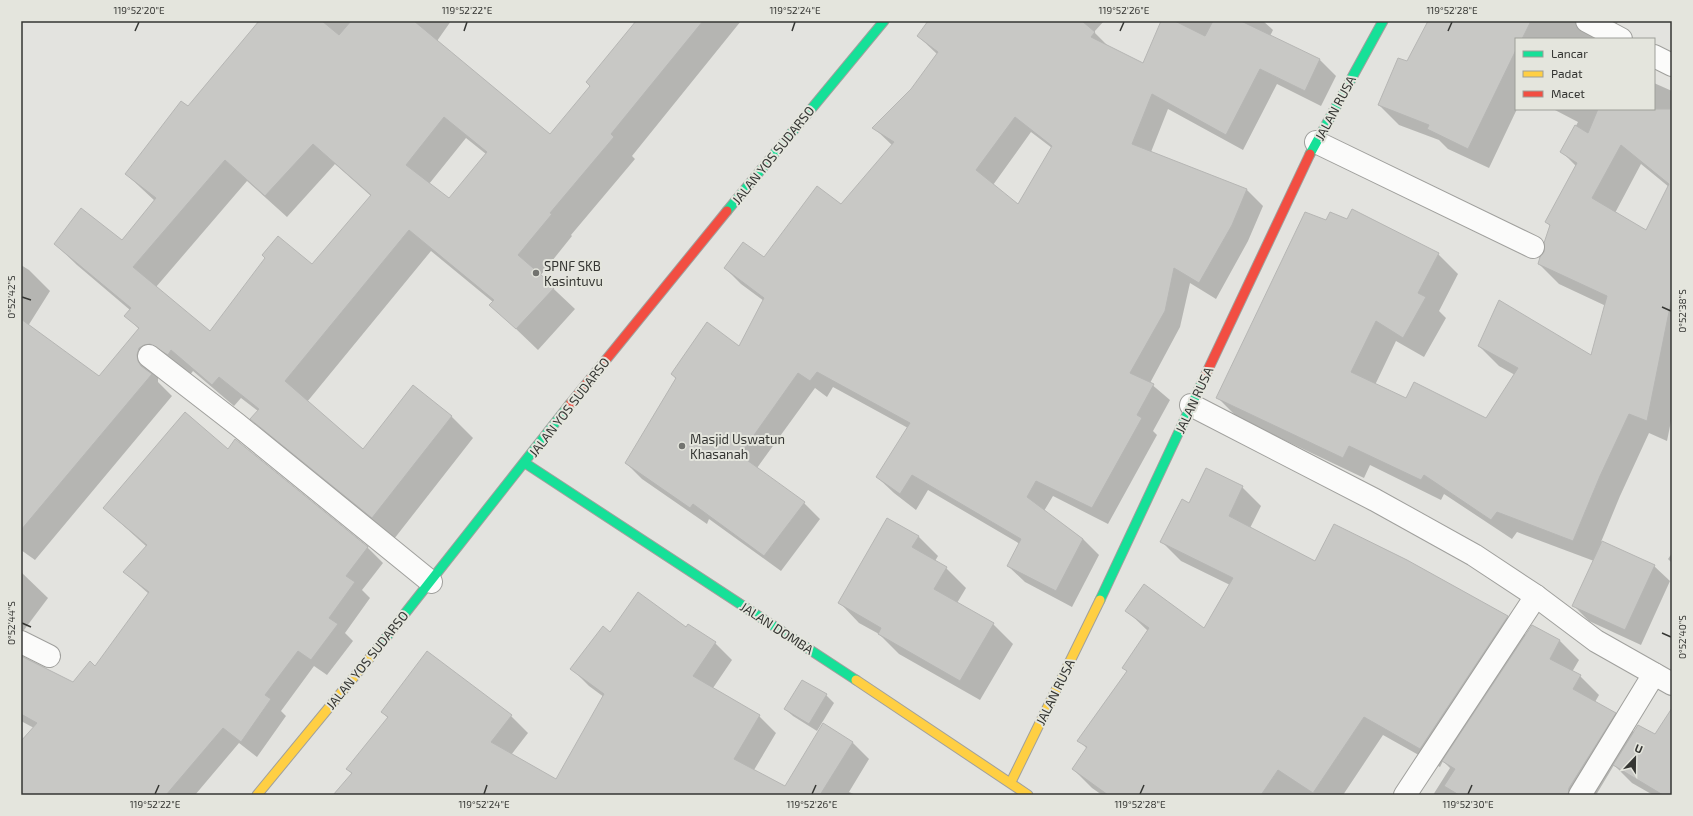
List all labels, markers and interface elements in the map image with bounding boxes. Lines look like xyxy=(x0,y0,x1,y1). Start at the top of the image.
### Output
text: 119°52'20"E xyxy=(113,4,165,16)
text: 119°52'22"E xyxy=(442,4,493,16)
text: 119°52'24"E xyxy=(769,4,821,16)
text: 119°52'26"E xyxy=(1099,4,1150,16)
text: 119°52'28"E xyxy=(1426,4,1478,16)
legend xyxy=(1515,38,1655,110)
text: Lancar xyxy=(1551,46,1588,60)
text: Padat xyxy=(1551,66,1583,80)
street label: JALAN RUSA xyxy=(1311,73,1359,143)
text: Macet xyxy=(1551,86,1585,100)
street label: JALAN YOS SUDARSO xyxy=(728,103,818,207)
place label: SPNF SKB Kasintuvu xyxy=(544,258,603,289)
marker: SPNF SKB Kasintuvu xyxy=(531,268,541,278)
text: 0°52'42"S xyxy=(5,275,17,319)
text: 0°52'38"S xyxy=(1676,289,1688,333)
street label: JALAN YOS SUDARSO xyxy=(525,354,613,460)
street label: JALAN RUSA xyxy=(1172,364,1216,436)
place label: Masjid Uswatun Khasanah xyxy=(690,431,785,462)
marker: Masjid Uswatun Khasanah xyxy=(677,441,687,451)
street label: JALAN DOMBA xyxy=(737,598,817,658)
text: 0°52'44"S xyxy=(5,601,17,645)
street label: JALAN YOS SUDARSO xyxy=(322,608,412,712)
text: 0°52'40"S xyxy=(1676,615,1688,659)
street label: JALAN RUSA xyxy=(1032,656,1078,728)
north arrow xyxy=(1615,738,1655,778)
text: U xyxy=(1633,741,1645,756)
text: 119°52'22"E xyxy=(130,798,181,810)
text: 119°52'24"E xyxy=(458,798,510,810)
text: 119°52'26"E xyxy=(787,798,838,810)
text: 119°52'28"E xyxy=(1114,798,1166,810)
text: 119°52'30"E xyxy=(1442,798,1494,810)

